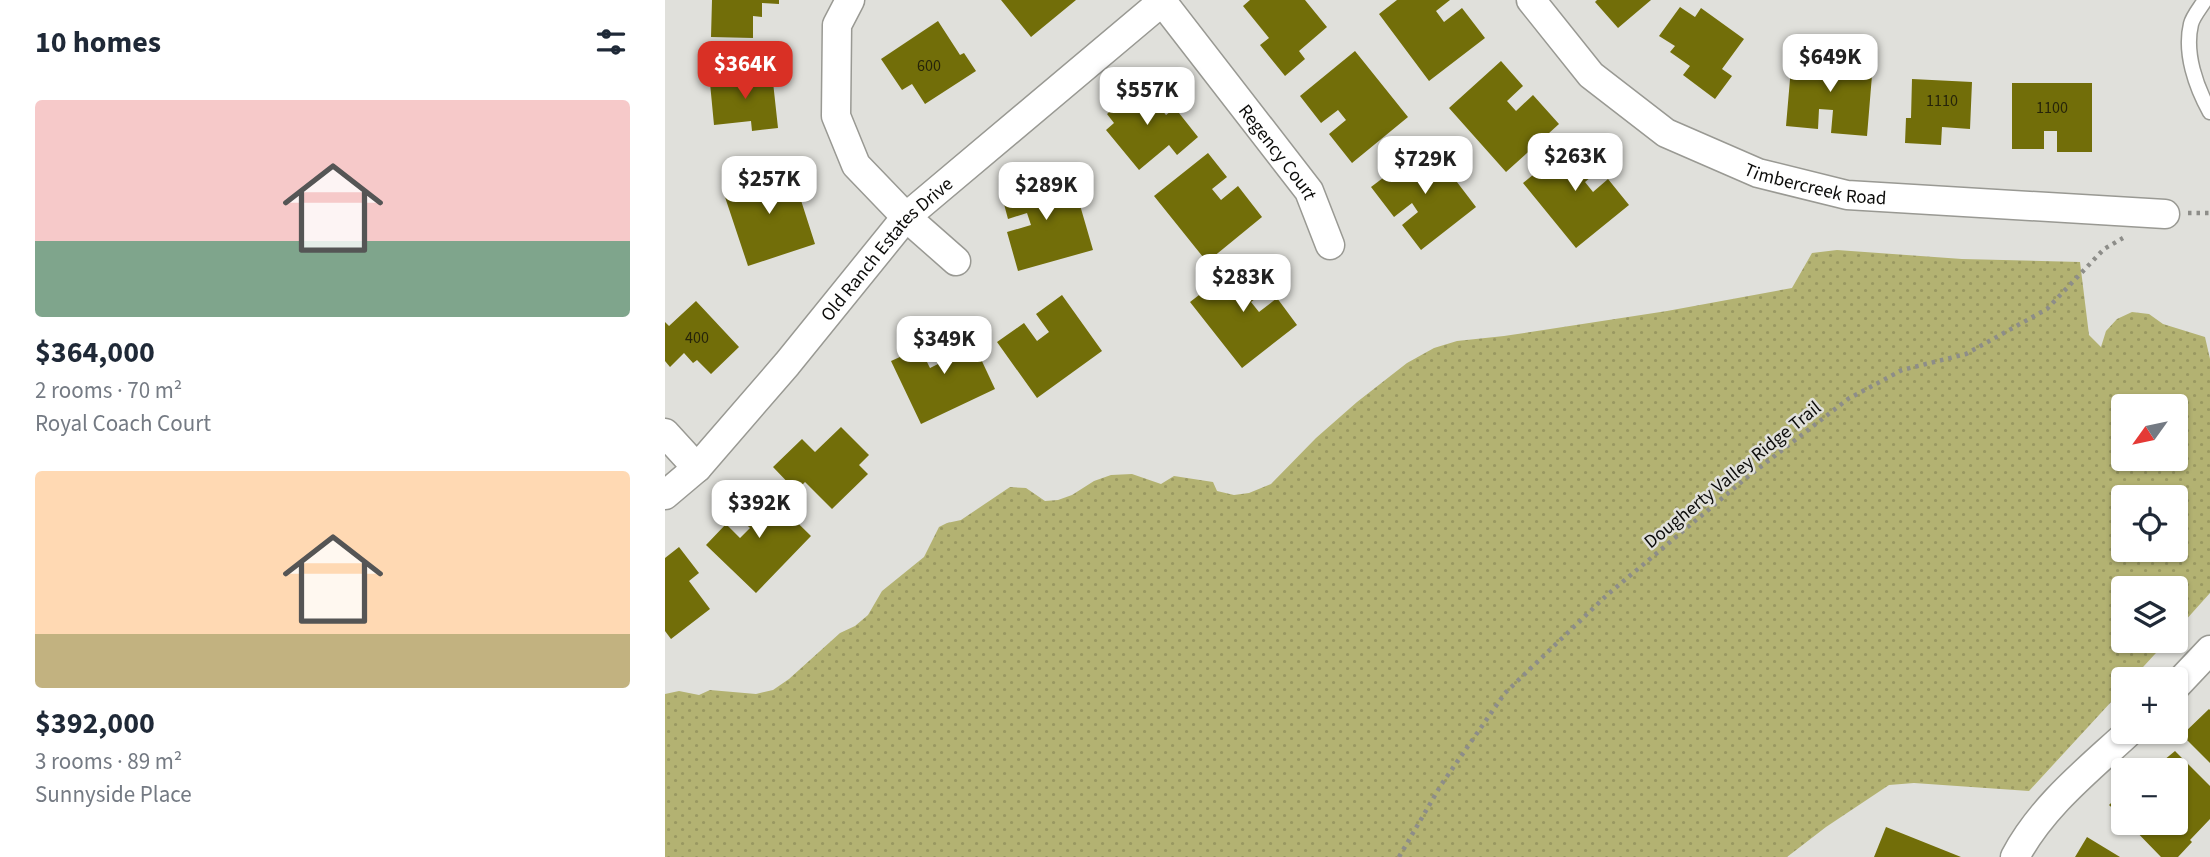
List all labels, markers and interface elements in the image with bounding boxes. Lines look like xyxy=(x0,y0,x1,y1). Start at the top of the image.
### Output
text: 10 homes xyxy=(35,21,161,64)
icon: filters xyxy=(592,23,630,61)
pin: $649K xyxy=(1781,34,1879,94)
text: $649K xyxy=(1799,40,1861,73)
pin: $364K xyxy=(696,42,794,101)
text: $364K xyxy=(714,47,776,80)
house number: 600 xyxy=(917,55,941,77)
pin: $557K xyxy=(1098,68,1196,127)
text: $557K xyxy=(1116,73,1178,106)
house number: 1110 xyxy=(1926,90,1958,112)
house number: 1100 xyxy=(2036,97,2068,119)
street label: Regency Court xyxy=(1232,99,1323,204)
pin: $263K xyxy=(1526,134,1624,193)
pin: $729K xyxy=(1376,136,1474,196)
text: $263K xyxy=(1544,139,1606,172)
text: $729K xyxy=(1394,142,1456,175)
icon: home xyxy=(270,145,396,271)
pin: $257K xyxy=(720,156,818,216)
street label: Timbercreek Road xyxy=(1739,157,1887,212)
text: $257K xyxy=(738,162,800,195)
pin: $289K xyxy=(997,162,1095,222)
text: $289K xyxy=(1015,168,1077,201)
street label: Old Ranch Estates Drive xyxy=(815,171,959,328)
pin: $283K xyxy=(1194,254,1292,314)
text: $283K xyxy=(1212,260,1274,293)
pin: $349K xyxy=(895,316,993,376)
text: $349K xyxy=(913,322,975,355)
house number: 400 xyxy=(685,327,709,349)
text: $364,000 xyxy=(35,331,155,374)
text: 2 rooms · 70 m² xyxy=(35,374,182,407)
north arrow xyxy=(2111,394,2187,471)
map controls xyxy=(2111,394,2188,835)
street label: Dougherty Valley Ridge Trail xyxy=(1638,395,1828,555)
text: Royal Coach Court xyxy=(35,407,211,440)
pin: $392K xyxy=(710,480,808,540)
button: locate xyxy=(2111,485,2188,562)
text: $392K xyxy=(728,486,790,519)
icon: home xyxy=(270,516,396,642)
button: layers xyxy=(2111,576,2188,653)
button: + xyxy=(2111,667,2188,744)
text: $392,000 xyxy=(35,702,155,745)
text: 3 rooms · 89 m² xyxy=(35,745,182,778)
button: − xyxy=(2111,758,2188,835)
text: Sunnyside Place xyxy=(35,778,192,811)

